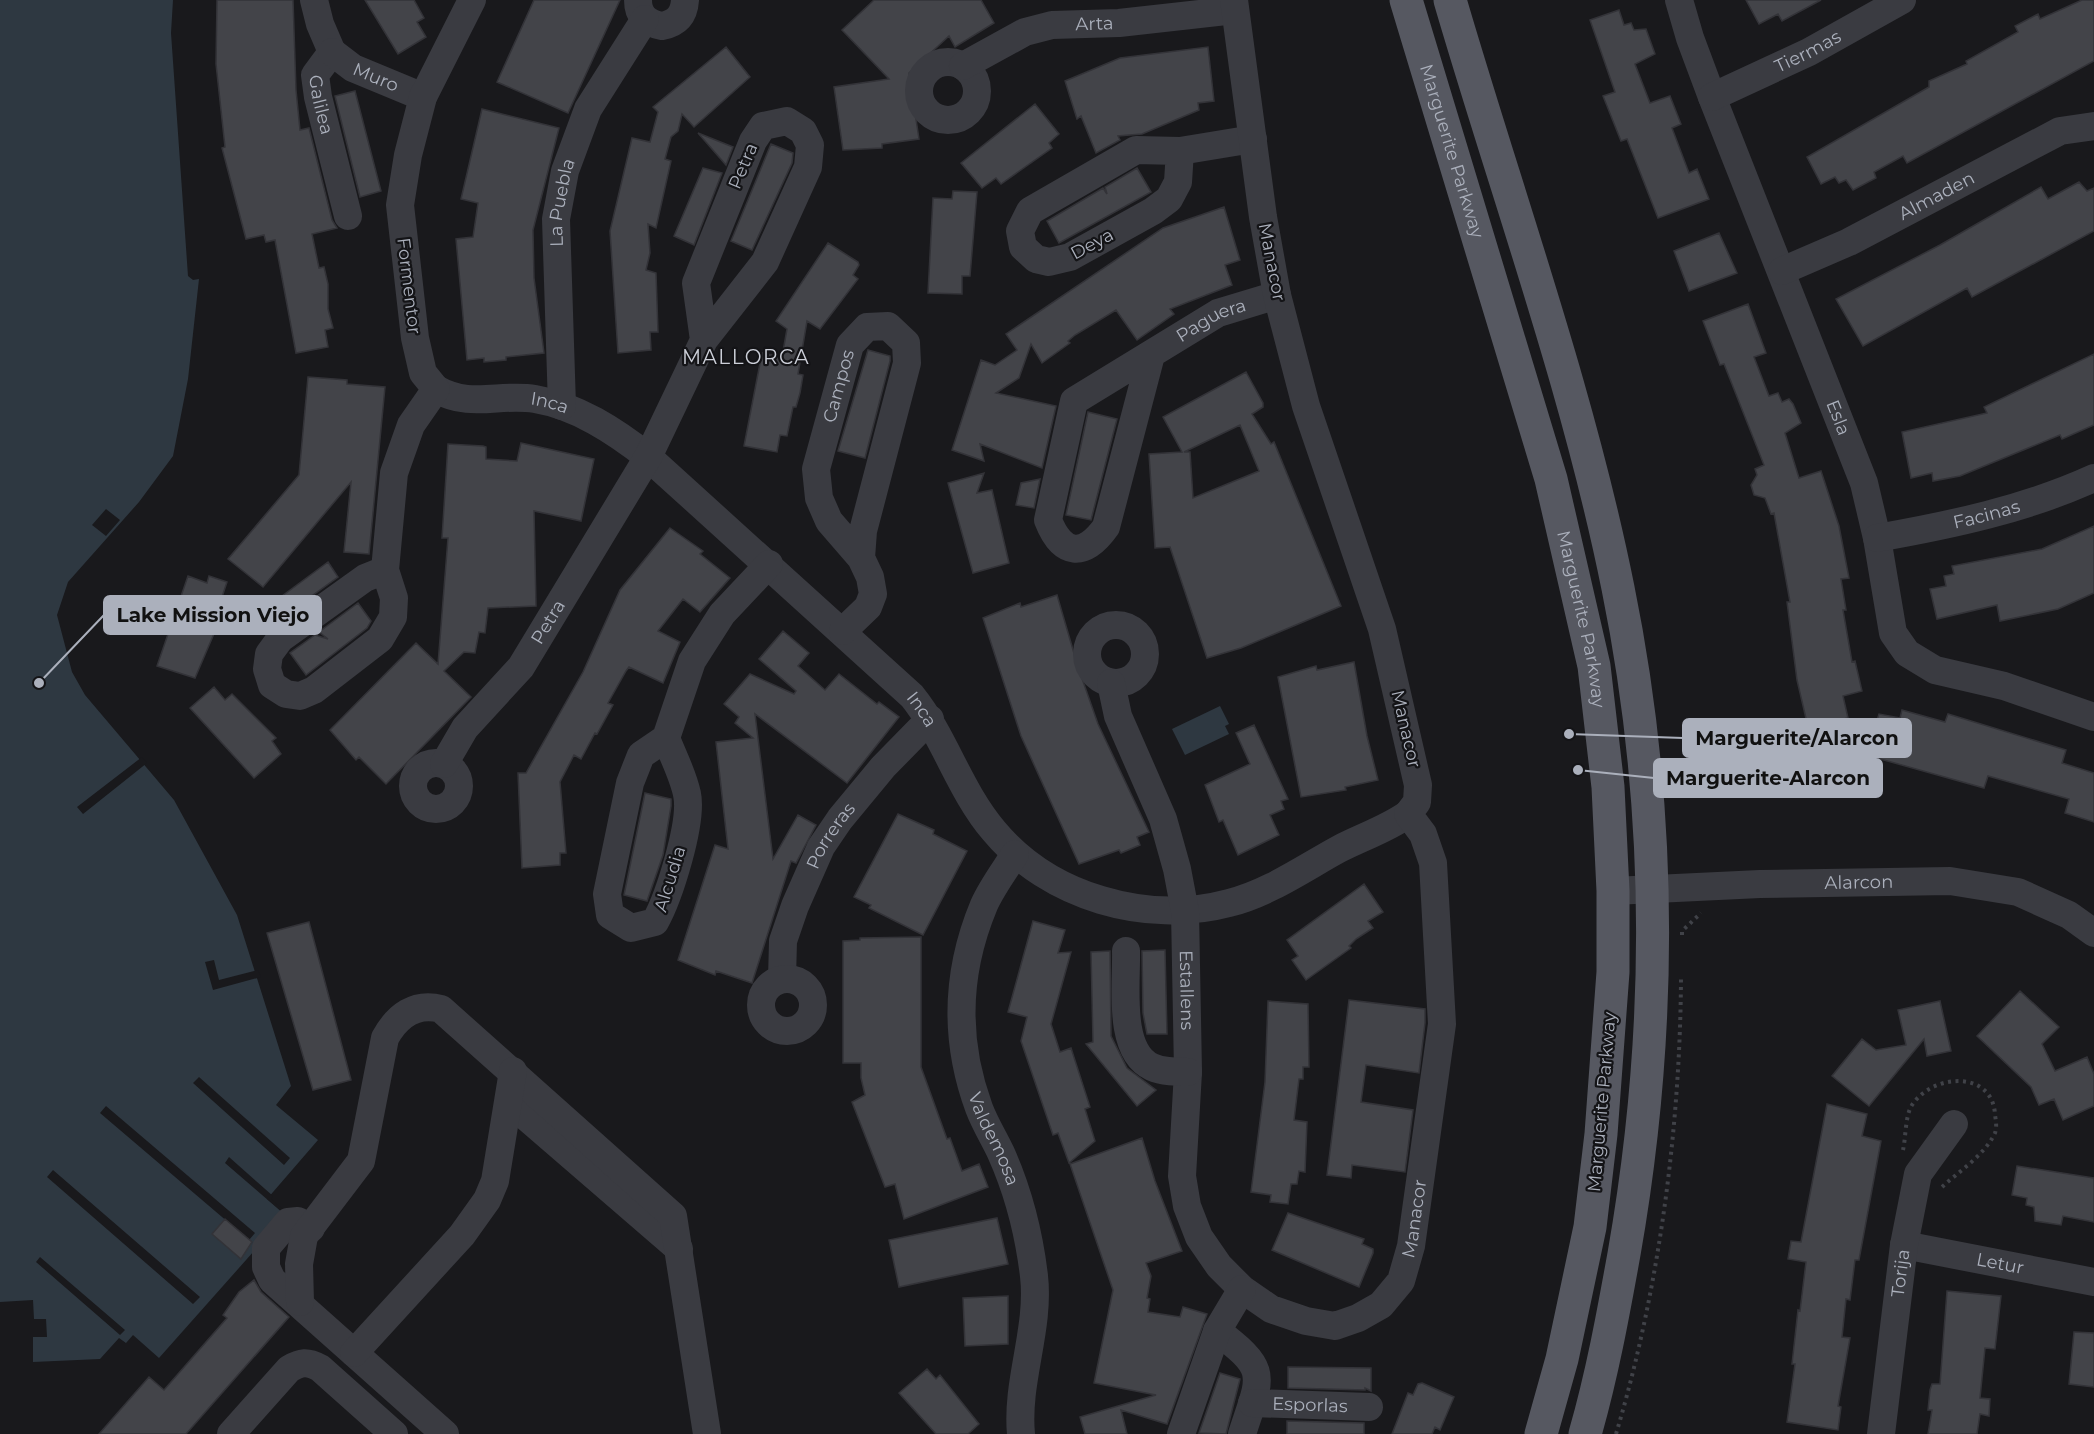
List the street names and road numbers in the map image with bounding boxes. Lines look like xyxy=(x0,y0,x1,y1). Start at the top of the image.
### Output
street label: Arta xyxy=(1075,12,1114,35)
street label: Tiermas xyxy=(1771,25,1845,77)
street label: Muro xyxy=(350,58,402,97)
street label: Marguerite Parkway xyxy=(1415,62,1489,241)
street label: Galilea xyxy=(304,74,338,137)
street label: Petra xyxy=(723,140,763,192)
street label: La Puebla xyxy=(545,155,580,247)
street label: Almaden xyxy=(1895,167,1978,225)
street label: Manacor xyxy=(1254,221,1290,303)
street label: Deya xyxy=(1067,224,1117,264)
street label: Formentor xyxy=(392,236,426,336)
street label: Paguera xyxy=(1172,294,1249,347)
street label: Campos xyxy=(818,347,859,425)
street label: Inca xyxy=(529,387,572,418)
street label: Esla xyxy=(1821,397,1855,438)
street label: Facinas xyxy=(1951,495,2023,534)
street label: Marguerite Parkway xyxy=(1552,528,1610,709)
street label: Petra xyxy=(526,596,570,648)
street label: Inca xyxy=(902,687,942,731)
street label: Manacor xyxy=(1386,688,1426,770)
street label: Porreras xyxy=(802,798,860,872)
street label: Alcudia xyxy=(650,843,690,915)
street label: Alarcon xyxy=(1824,871,1893,894)
street label: Estallens xyxy=(1175,950,1198,1030)
street label: Marguerite Parkway xyxy=(1583,1011,1621,1193)
street label: Valdemosa xyxy=(963,1090,1024,1188)
street label: Manacor xyxy=(1397,1178,1431,1261)
street label: Torija xyxy=(1887,1248,1914,1298)
street label: Letur xyxy=(1975,1248,2026,1279)
street label: Esporlas xyxy=(1272,1393,1348,1417)

